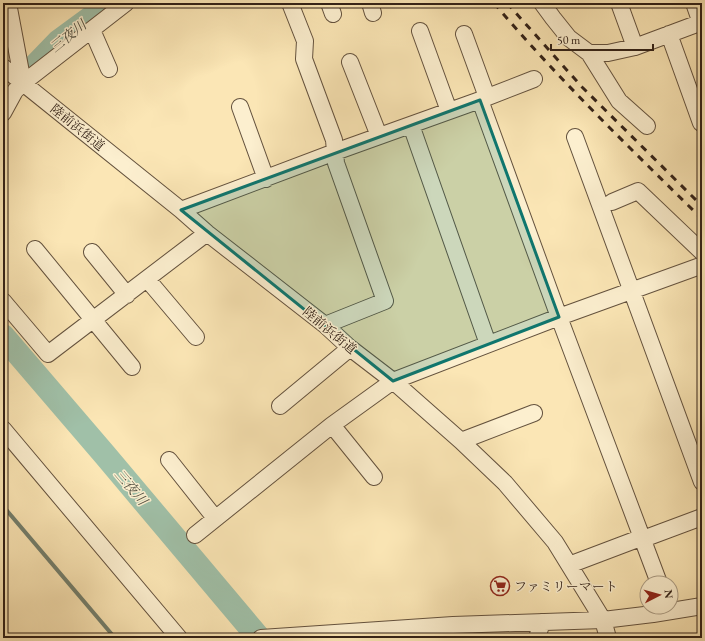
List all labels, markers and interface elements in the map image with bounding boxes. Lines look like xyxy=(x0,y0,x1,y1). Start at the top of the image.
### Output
water label: 三夜川 xyxy=(46,15,92,56)
scale bar xyxy=(551,26,653,52)
text: 50 m xyxy=(557,32,581,48)
street label: 陸前浜街道 xyxy=(47,100,108,154)
street label: 陸前浜街道 xyxy=(299,303,360,358)
water label: 三夜川 xyxy=(111,465,153,510)
supermarket icon: ファミリーマート xyxy=(489,575,511,597)
north arrow xyxy=(639,575,679,615)
place label: ファミリーマート xyxy=(514,578,618,595)
text: N xyxy=(662,589,676,599)

